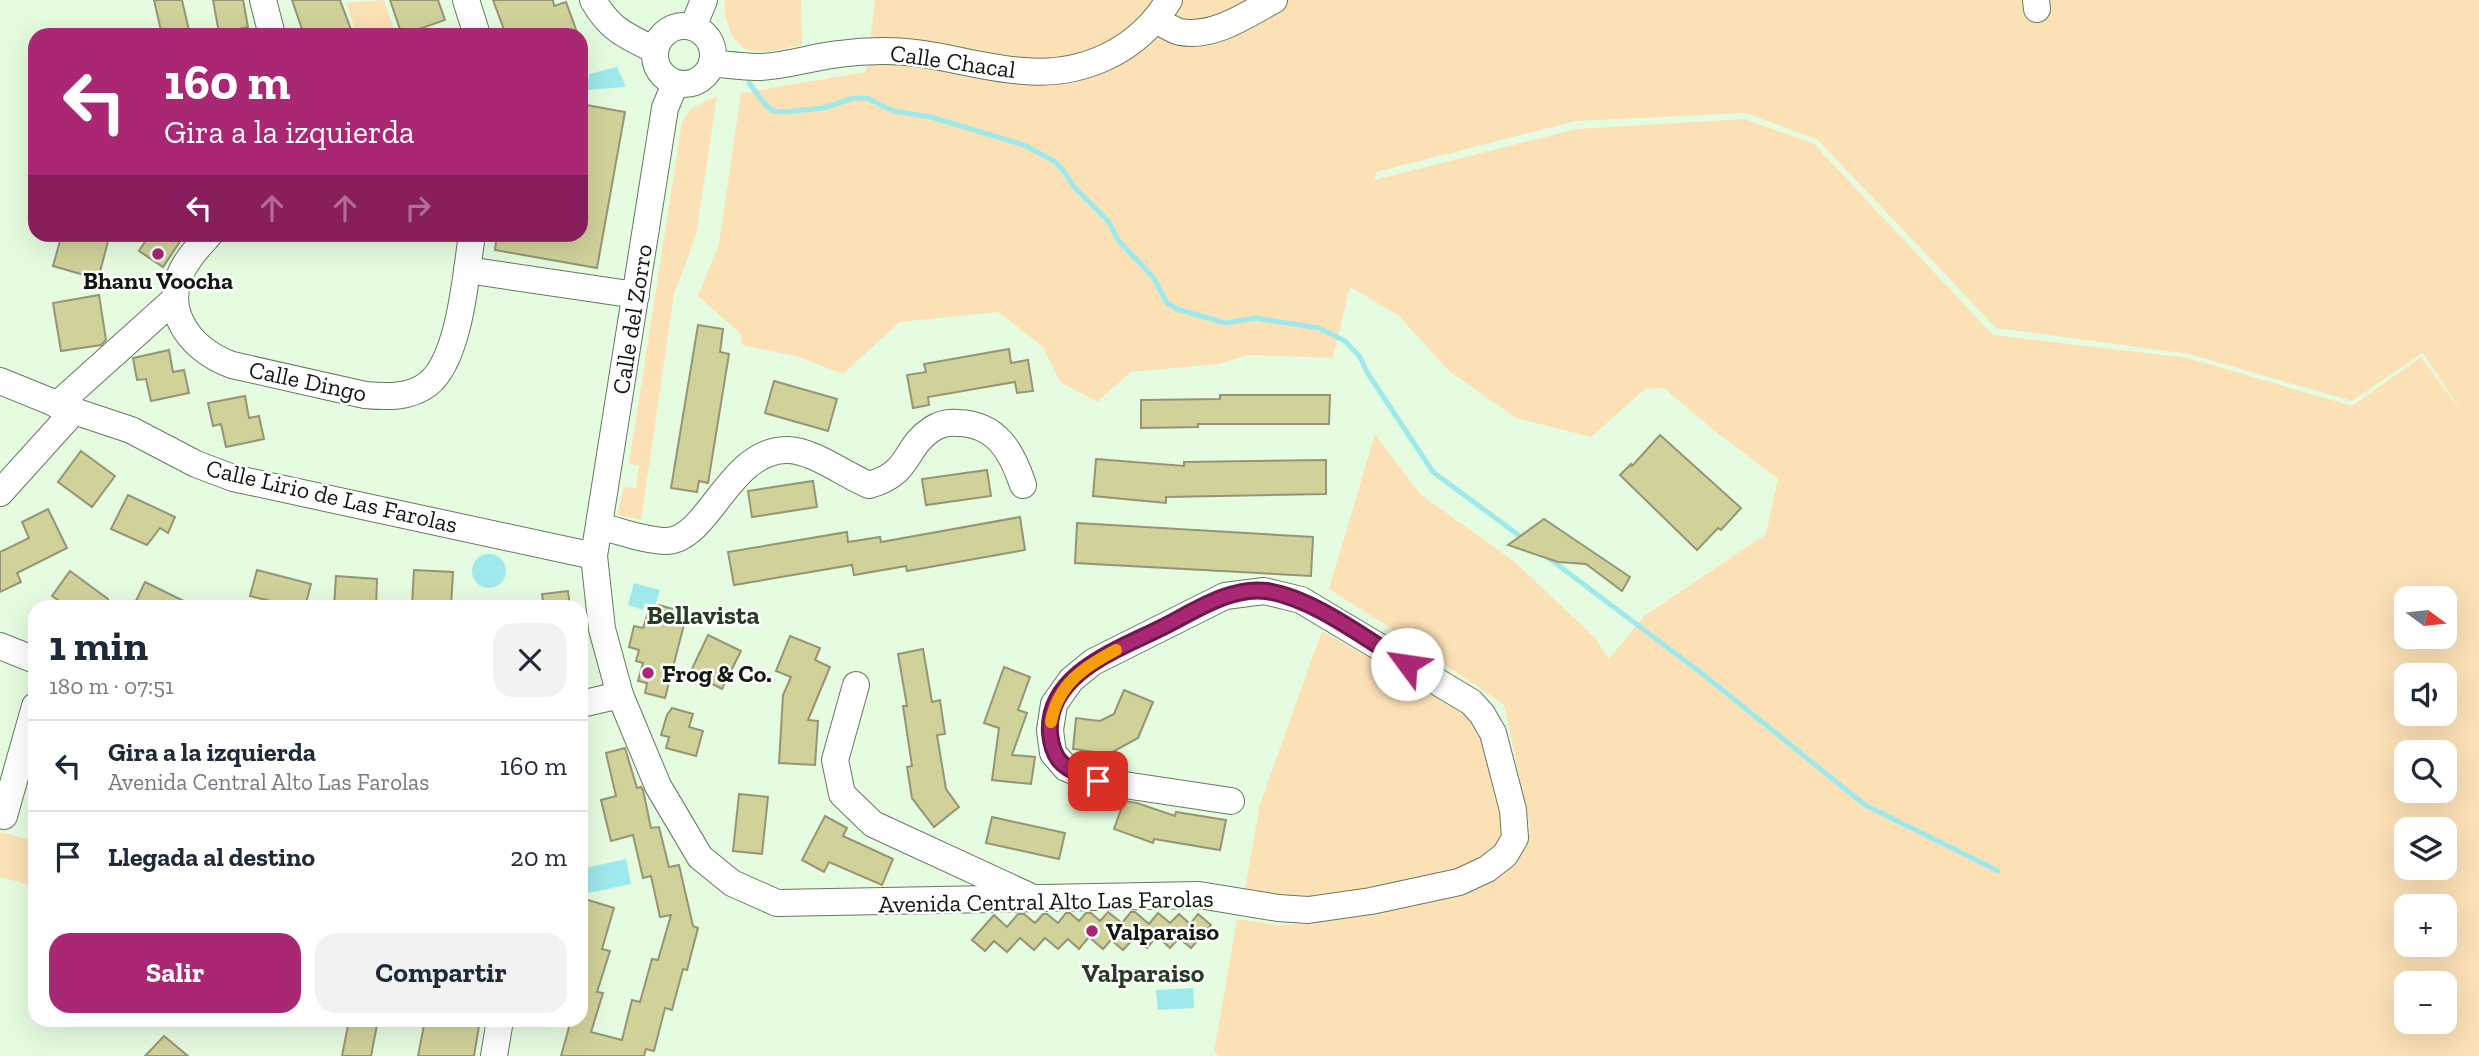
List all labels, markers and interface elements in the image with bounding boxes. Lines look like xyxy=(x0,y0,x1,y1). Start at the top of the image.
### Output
street label: Calle Chacal xyxy=(888,38,1018,84)
text: 160 m xyxy=(164,53,290,112)
icon: left xyxy=(49,56,140,147)
text: Gira a la izquierda xyxy=(164,113,415,151)
icon: left xyxy=(180,189,218,227)
icon: ahead xyxy=(253,189,291,227)
icon: ahead xyxy=(326,189,364,227)
icon: right xyxy=(399,189,437,227)
street label: Calle del Zorro xyxy=(606,242,658,396)
marker: Bhanu Voocha xyxy=(150,246,166,262)
place label: Bhanu Voocha xyxy=(83,266,233,295)
street label: Calle Dingo xyxy=(247,354,369,408)
street label: Calle Lirio de Las Farolas xyxy=(204,453,460,539)
north arrow xyxy=(2394,586,2457,649)
map controls xyxy=(2394,586,2457,1034)
district label: Bellavista xyxy=(646,599,760,631)
text: 1 min xyxy=(49,620,148,671)
button: close xyxy=(493,623,567,697)
position arrow xyxy=(1370,627,1444,701)
place label: Frog & Co. xyxy=(662,659,772,688)
button: sound xyxy=(2394,663,2457,726)
marker: Frog & Co. xyxy=(640,665,656,681)
text: 180 m · 07:51 xyxy=(49,672,174,700)
text: Gira a la izquierda xyxy=(108,736,316,768)
button: search xyxy=(2394,740,2457,803)
icon: left xyxy=(49,747,87,785)
text: 160 m xyxy=(500,750,567,782)
pin xyxy=(1068,751,1128,811)
icon: arrive xyxy=(1079,762,1117,800)
text: Avenida Central Alto Las Farolas xyxy=(108,768,429,796)
button: layers xyxy=(2394,817,2457,880)
icon: arrive xyxy=(49,838,87,876)
text: Llegada al destino xyxy=(108,841,315,873)
text: 20 m xyxy=(510,841,567,873)
street label: Avenida Central Alto Las Farolas xyxy=(878,884,1214,918)
button: + xyxy=(2394,894,2457,957)
place label: Valparaiso xyxy=(1106,917,1220,946)
marker: Valparaiso xyxy=(1084,923,1100,939)
button: Salir xyxy=(49,933,301,1013)
button: Compartir xyxy=(315,933,567,1013)
district label: Valparaiso xyxy=(1082,957,1205,989)
button: − xyxy=(2394,971,2457,1034)

